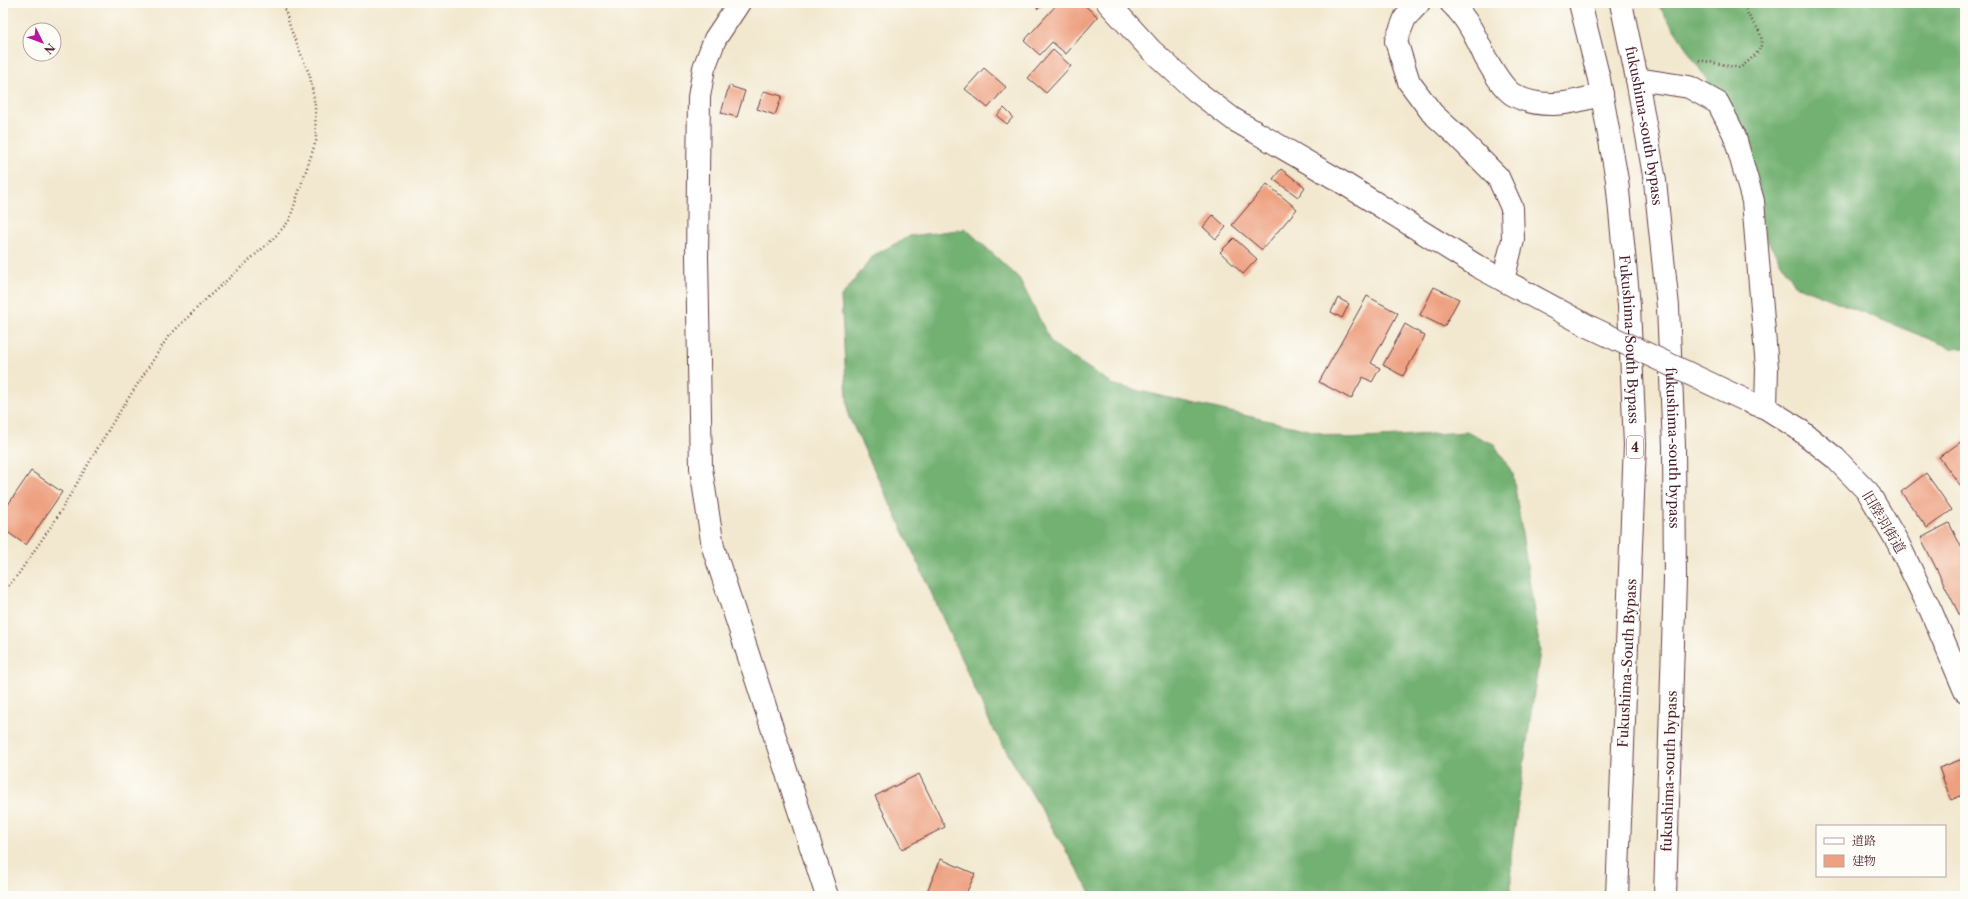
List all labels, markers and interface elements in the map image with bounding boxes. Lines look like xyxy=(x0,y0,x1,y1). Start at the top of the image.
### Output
north arrow xyxy=(22,22,62,62)
text: N xyxy=(41,40,58,57)
street label: fukushima-south bypass xyxy=(1621,45,1666,206)
street label: Fukushima-South Bypass xyxy=(1615,254,1643,424)
street label: fukushima-south bypass xyxy=(1662,367,1684,529)
road number: 4 xyxy=(1627,436,1643,458)
street label: 旧陸羽街道 xyxy=(1858,487,1910,557)
street label: Fukushima-South Bypass xyxy=(1614,578,1640,748)
street label: fukushima-south bypass xyxy=(1657,690,1681,852)
legend xyxy=(1816,825,1946,877)
text: 道路 xyxy=(1852,833,1876,848)
text: 建物 xyxy=(1852,853,1876,868)

